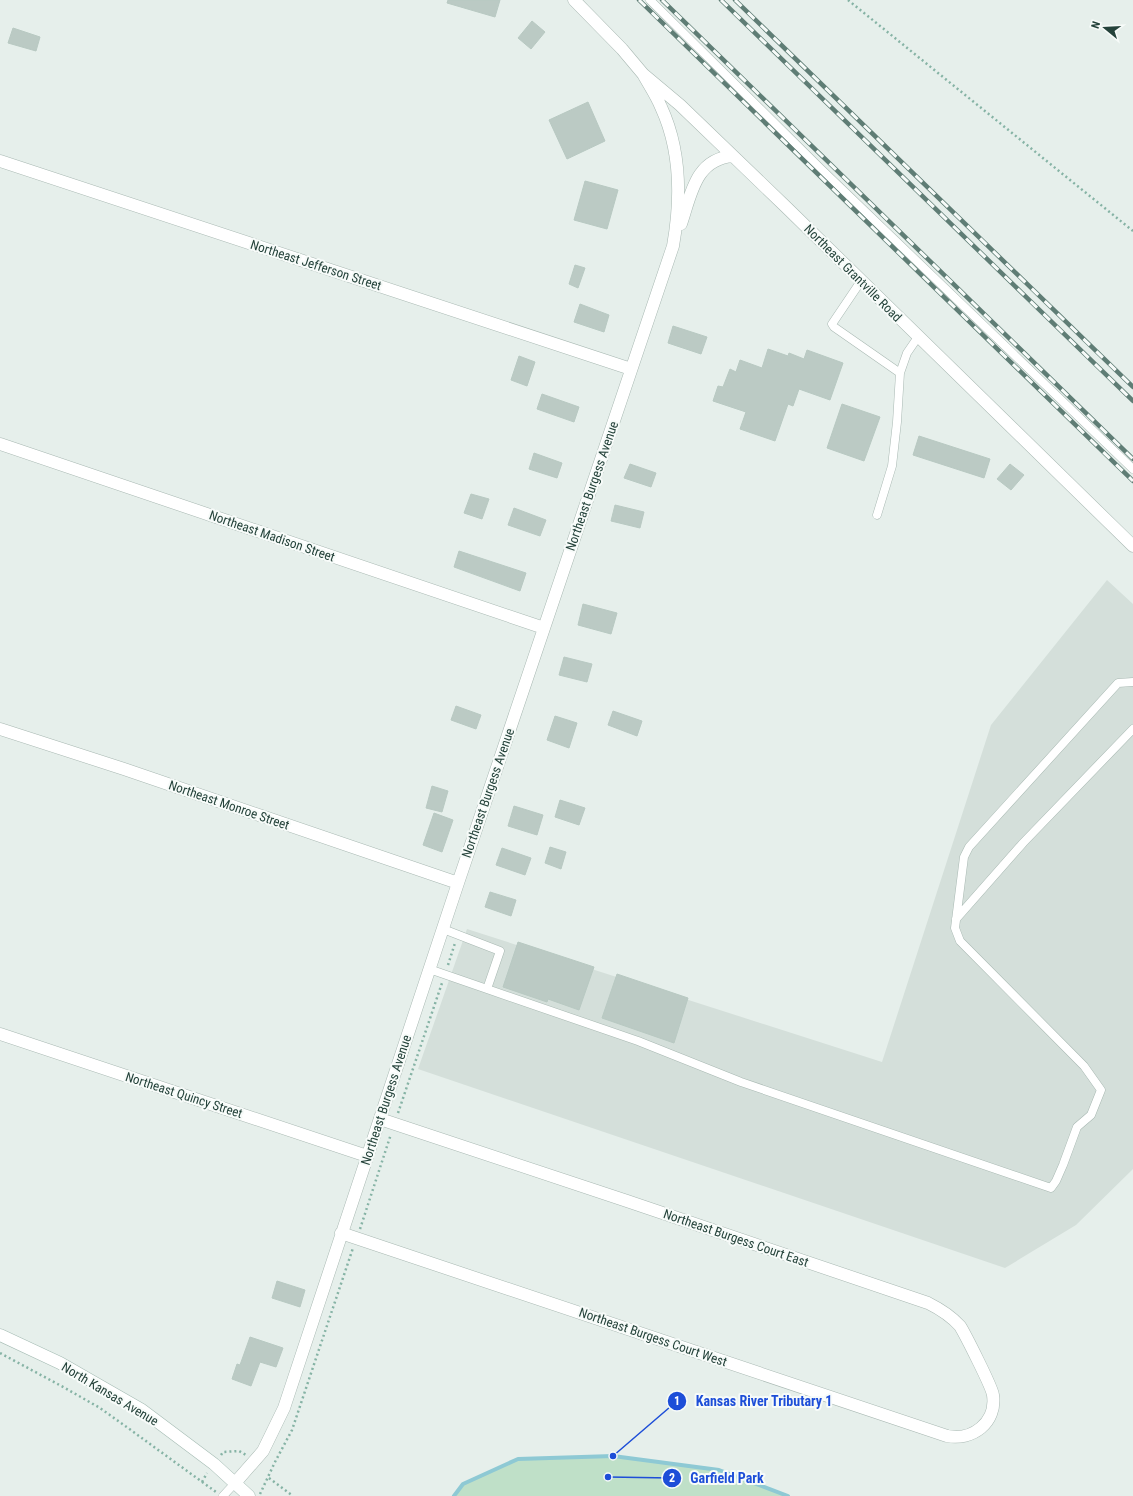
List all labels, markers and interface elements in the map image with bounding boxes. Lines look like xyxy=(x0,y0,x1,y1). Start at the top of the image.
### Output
north arrow xyxy=(1085,8,1125,48)
text: N xyxy=(1089,20,1103,30)
street label: Northeast Grantville Road xyxy=(801,221,905,325)
street label: Northeast Jefferson Street xyxy=(249,237,383,293)
street label: Northeast Burgess Avenue xyxy=(563,419,621,553)
street label: Northeast Madison Street xyxy=(207,507,337,565)
street label: Northeast Burgess Avenue xyxy=(459,726,517,860)
street label: Northeast Monroe Street xyxy=(167,777,291,833)
street label: Northeast Burgess Avenue xyxy=(358,1033,414,1167)
street label: Northeast Quincy Street xyxy=(124,1069,245,1121)
street label: Northeast Burgess Court East xyxy=(662,1206,811,1270)
street label: Northeast Burgess Court West xyxy=(577,1305,729,1369)
street label: North Kansas Avenue xyxy=(59,1359,161,1429)
callout: Kansas River Tributary 1 xyxy=(667,1388,840,1414)
text: Kansas River Tributary 1 xyxy=(696,1393,832,1409)
text: 1 xyxy=(674,1394,680,1408)
callout: Garfield Park xyxy=(662,1465,772,1491)
text: Garfield Park xyxy=(690,1470,764,1486)
text: 2 xyxy=(669,1471,675,1485)

